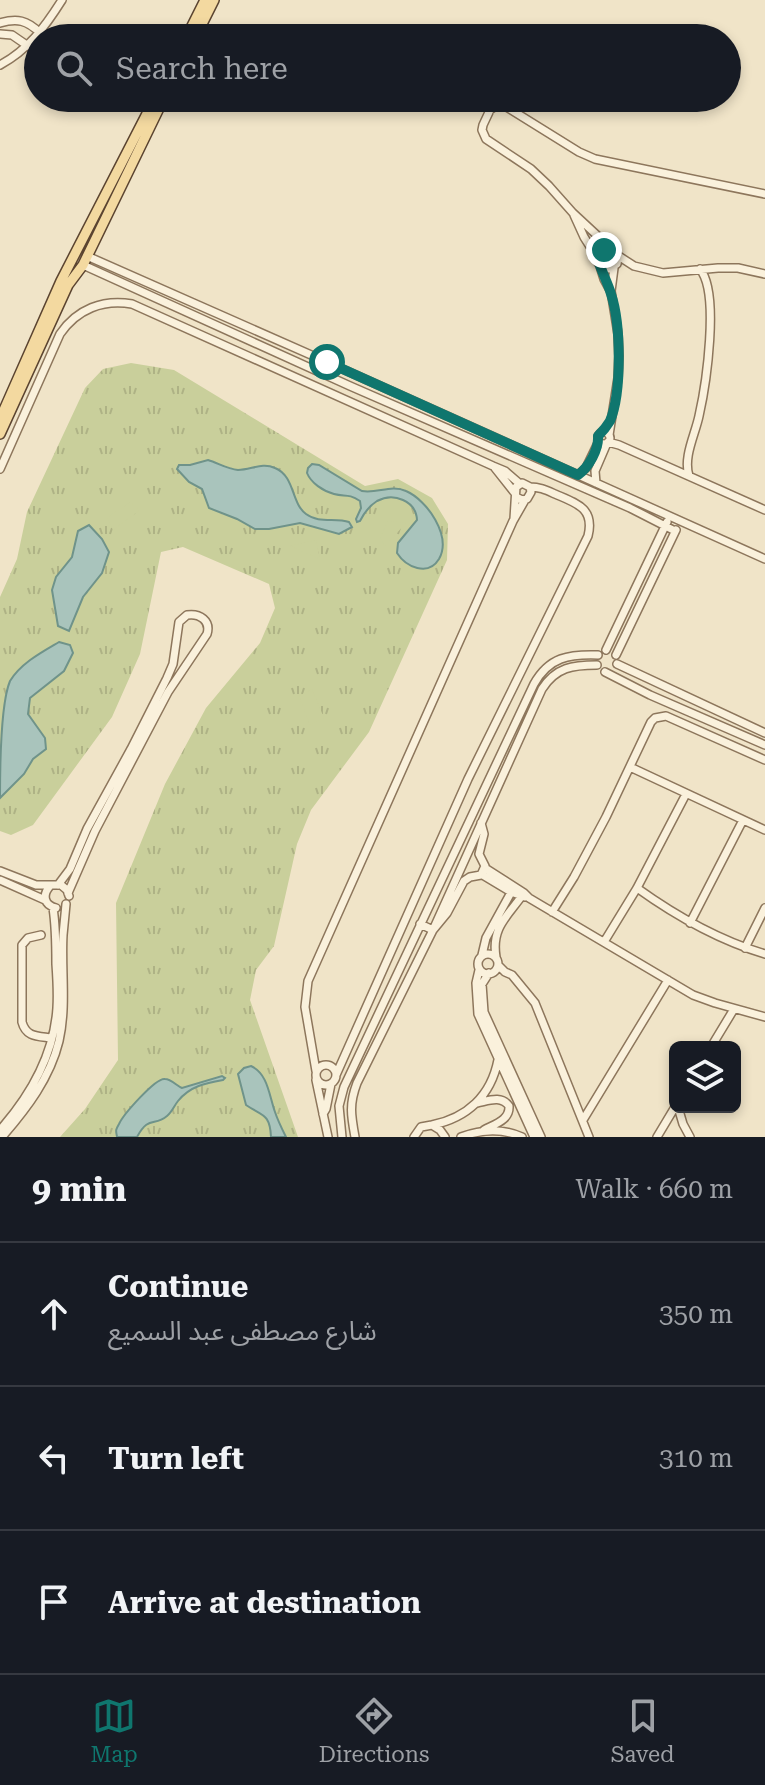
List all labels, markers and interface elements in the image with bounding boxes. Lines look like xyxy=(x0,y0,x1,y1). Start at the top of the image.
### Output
search box xyxy=(24,24,741,112)
icon: search xyxy=(52,46,96,90)
text: Search here xyxy=(116,51,288,86)
route end xyxy=(586,232,622,268)
route start xyxy=(309,344,345,380)
map controls xyxy=(669,1041,741,1113)
button: layers xyxy=(669,1041,741,1113)
text: 9 min xyxy=(32,1169,127,1209)
text: Walk · 660 m xyxy=(575,1174,733,1204)
text: Continue xyxy=(108,1269,248,1304)
icon: ahead xyxy=(32,1292,76,1336)
text: 350 m xyxy=(659,1299,733,1329)
text: شارع مصطفى عبد السميع xyxy=(108,1316,377,1346)
icon: left xyxy=(32,1436,76,1480)
text: Turn left xyxy=(108,1441,244,1476)
text: 310 m xyxy=(659,1443,733,1473)
icon: arrive xyxy=(32,1580,76,1624)
text: Arrive at destination xyxy=(108,1585,421,1620)
tab: Map xyxy=(91,1694,138,1767)
tab: Directions xyxy=(319,1694,429,1767)
tab: Saved xyxy=(611,1694,674,1767)

